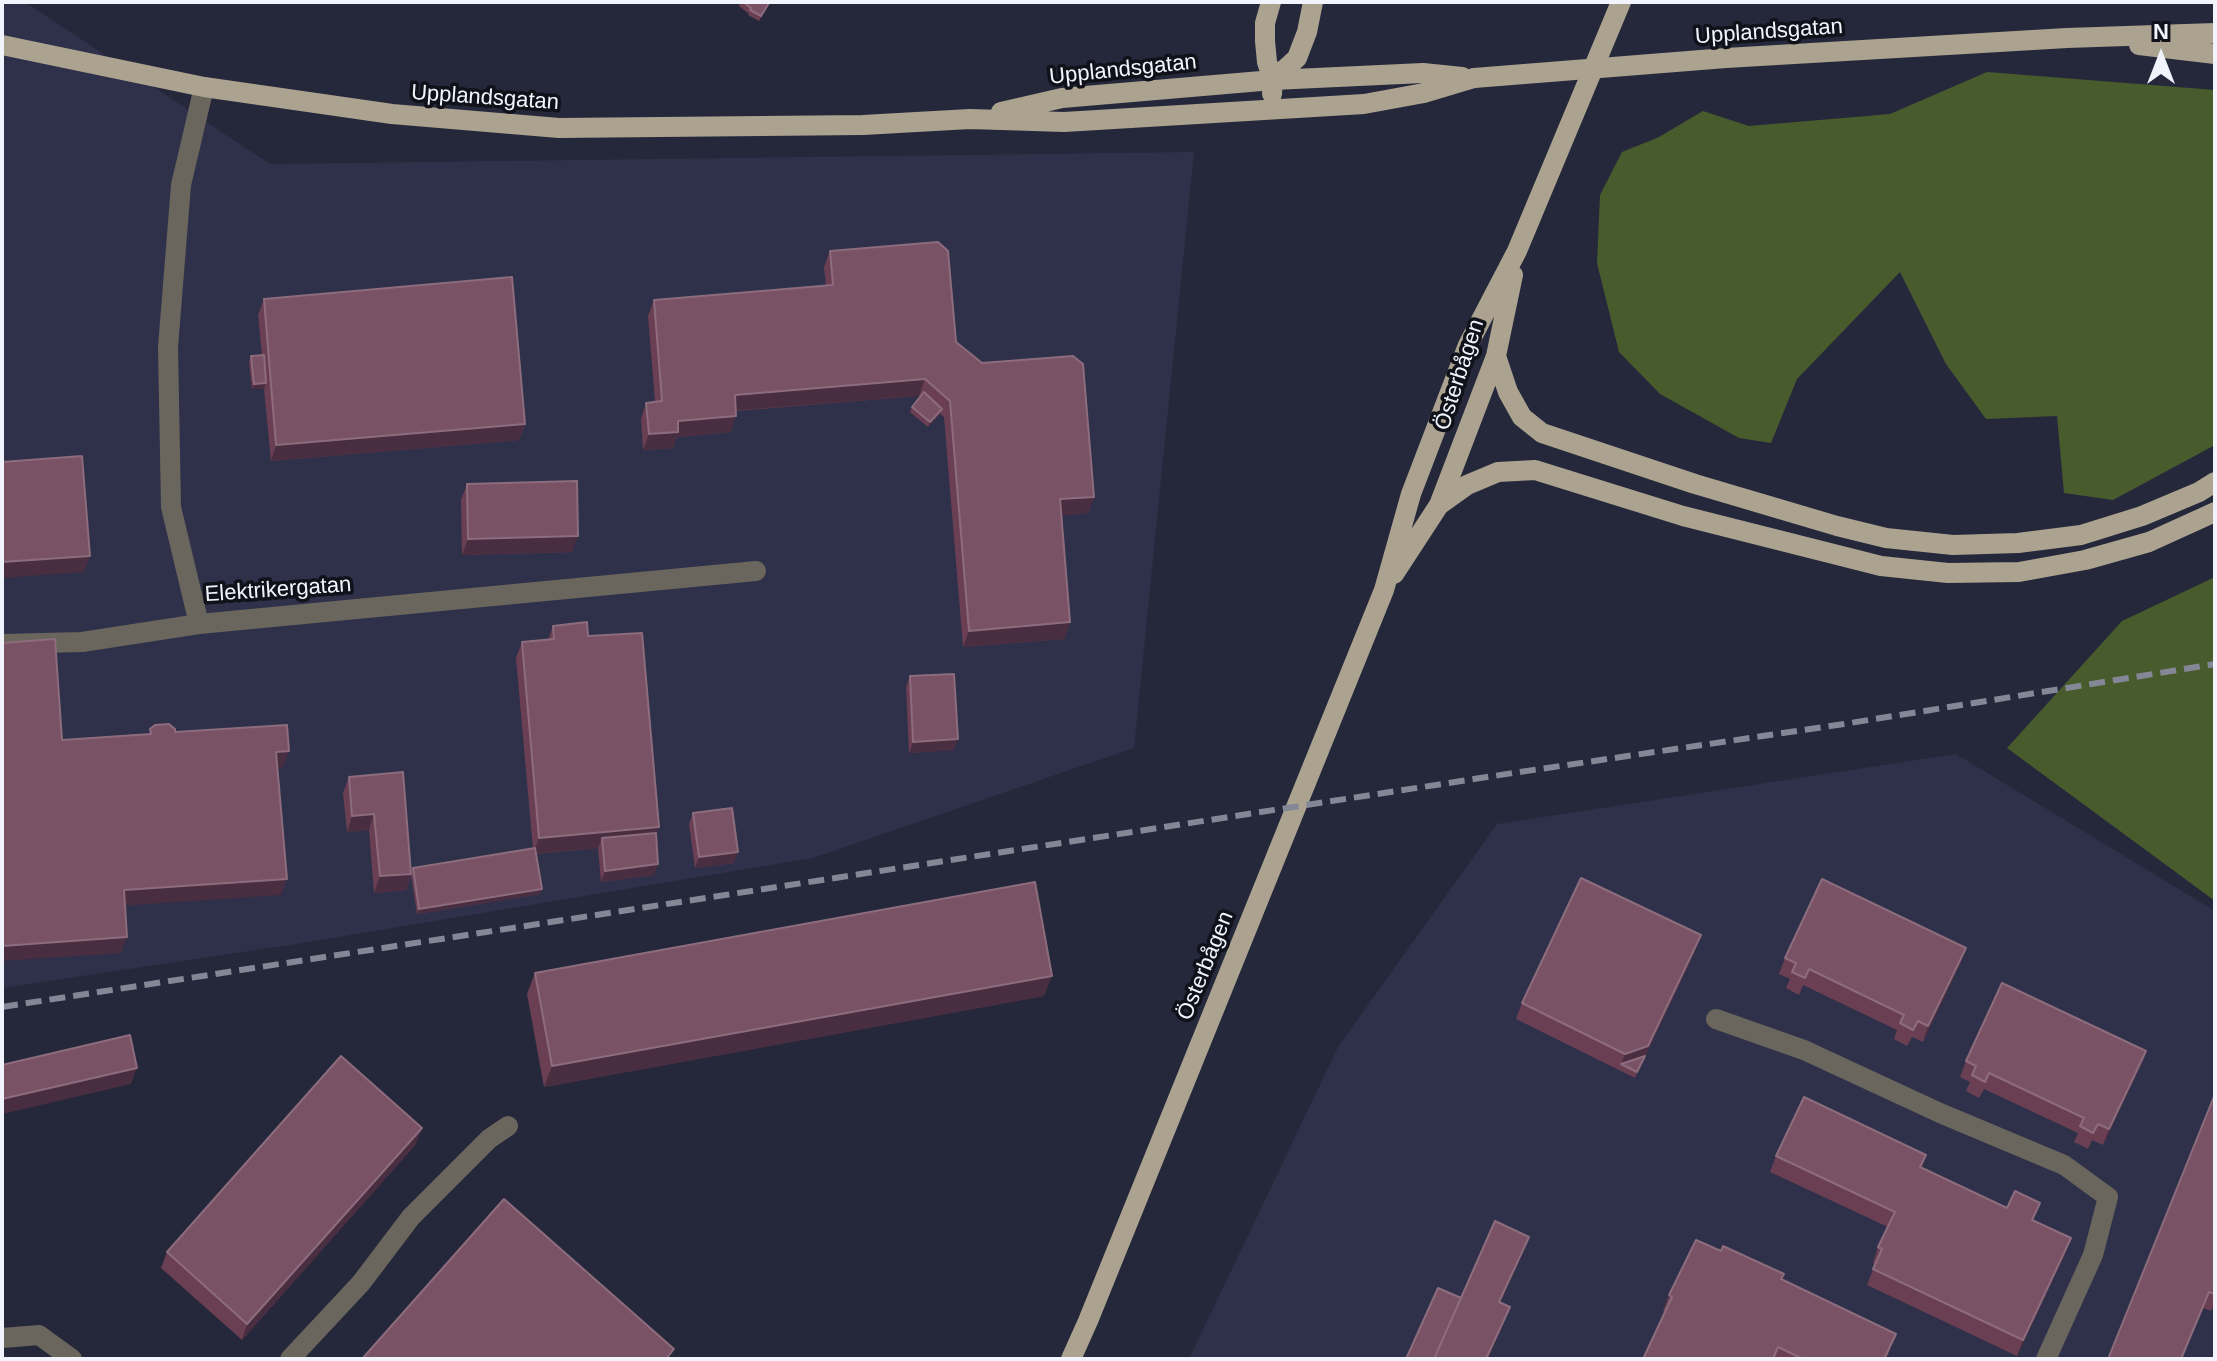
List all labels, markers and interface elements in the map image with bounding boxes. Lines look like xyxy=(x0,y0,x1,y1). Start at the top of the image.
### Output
street label: Upplandsgatan xyxy=(1694,14,1844,50)
north arrow xyxy=(2121,16,2201,96)
text: N xyxy=(2153,19,2169,44)
street label: Upplandsgatan xyxy=(1048,49,1198,91)
street label: Upplandsgatan xyxy=(410,80,560,116)
street label: Österbågen xyxy=(1430,316,1490,434)
street label: Elektrikergatan xyxy=(204,572,352,608)
street label: Österbågen xyxy=(1172,908,1240,1024)

